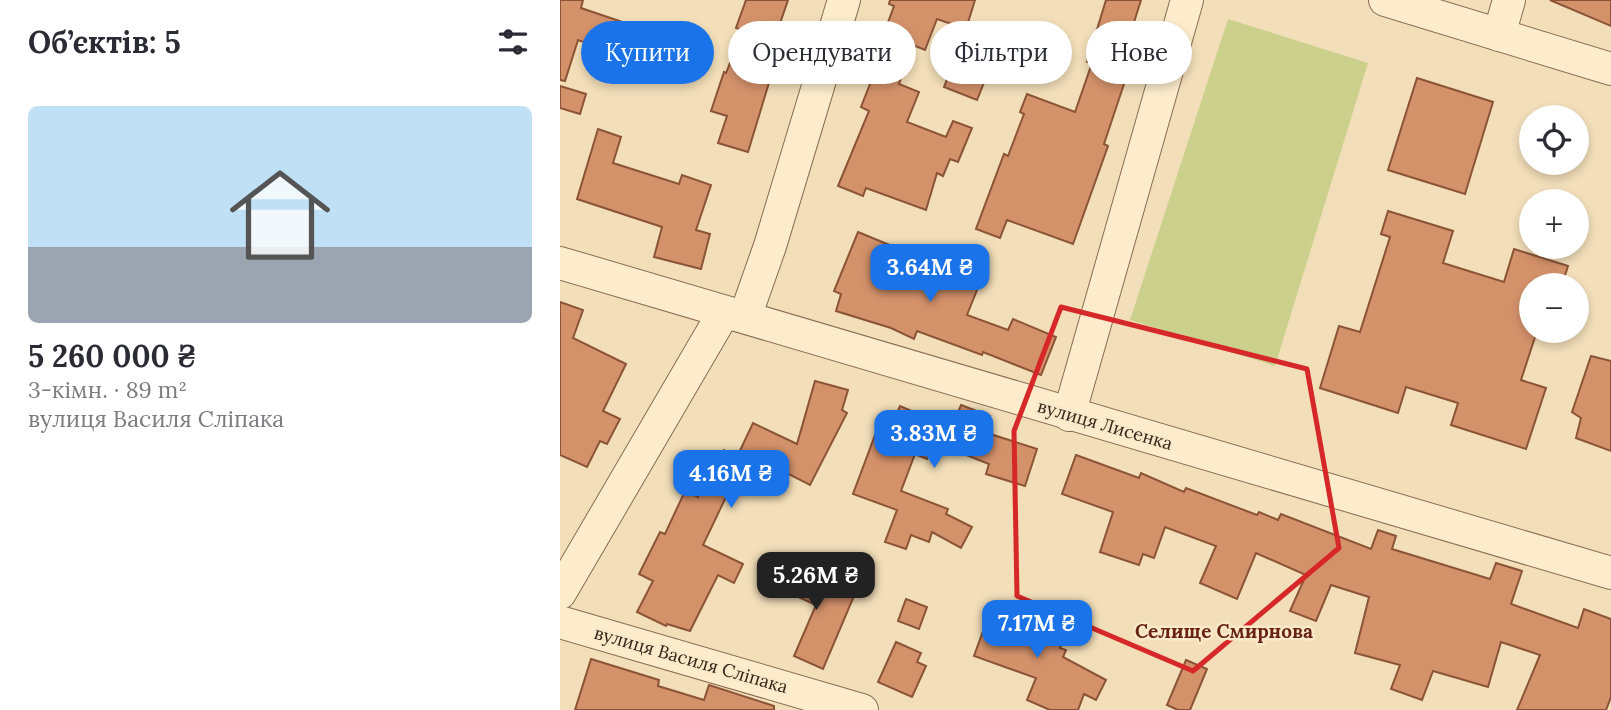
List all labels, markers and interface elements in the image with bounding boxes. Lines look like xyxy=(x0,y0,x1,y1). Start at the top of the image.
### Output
chip: Купити xyxy=(581,21,714,84)
chip: Орендувати xyxy=(728,21,916,84)
chip: Фільтри xyxy=(930,21,1072,84)
chip: Нове xyxy=(1086,21,1192,84)
text: Об’єктів: 5 xyxy=(28,23,181,61)
icon: filters xyxy=(494,23,532,61)
map controls xyxy=(1519,105,1589,343)
button: locate xyxy=(1519,105,1589,175)
icon: home xyxy=(217,152,343,278)
button: + xyxy=(1519,189,1589,259)
pin: 3.64M ₴ xyxy=(865,244,995,304)
text: 3.64M ₴ xyxy=(886,252,974,281)
button: − xyxy=(1519,273,1589,343)
text: 5 260 000 ₴ xyxy=(28,337,197,375)
text: 3-кімн. · 89 m² xyxy=(28,375,187,404)
street label: вулиця Лисенка xyxy=(1035,394,1175,455)
text: вулиця Василя Сліпака xyxy=(28,404,284,433)
pin: 3.83M ₴ xyxy=(869,410,999,470)
text: 3.83M ₴ xyxy=(890,418,978,447)
pin: 4.16M ₴ xyxy=(666,450,796,510)
text: 4.16M ₴ xyxy=(689,458,773,487)
pin: 5.26M ₴ xyxy=(751,552,881,612)
text: 5.26M ₴ xyxy=(773,560,859,589)
pin: 7.17M ₴ xyxy=(972,600,1102,660)
text: 7.17M ₴ xyxy=(998,608,1076,637)
district label: Селище Смирнова xyxy=(1135,619,1313,643)
street label: вулиця Василя Сліпака xyxy=(592,621,791,698)

